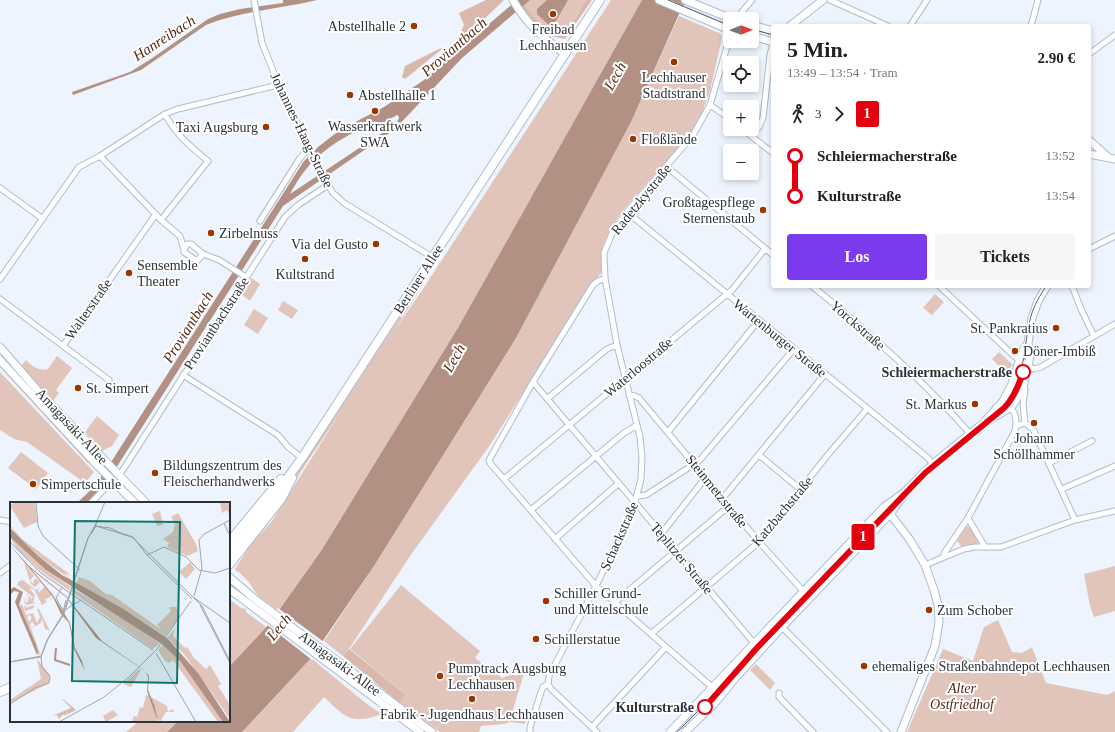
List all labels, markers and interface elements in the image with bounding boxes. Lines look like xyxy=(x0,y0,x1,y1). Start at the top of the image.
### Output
marker: Freibad Lechhausen xyxy=(548,9,558,19)
water label: Hanreibach xyxy=(129,12,198,65)
north arrow xyxy=(723,12,759,48)
map controls xyxy=(723,12,759,180)
water label: Proviantbach xyxy=(417,14,490,80)
place label: Abstellhalle 2 xyxy=(328,19,406,34)
marker: Abstellhalle 2 xyxy=(409,21,419,31)
place label: Freibad Lechhausen xyxy=(520,22,586,53)
text: 5 Min. xyxy=(787,37,848,62)
text: 2.90 € xyxy=(1038,50,1075,66)
button: locate xyxy=(723,56,759,92)
marker: Lechhauser Stadtstrand xyxy=(669,57,679,67)
water label: Lech xyxy=(600,59,629,93)
text: 13:49 – 13:54 · Tram xyxy=(787,65,898,80)
street label: Johannes-Haag-Straße xyxy=(267,70,336,190)
place label: Lechhauser Stadtstrand xyxy=(642,70,707,101)
place label: Abstellhalle 1 xyxy=(358,88,436,103)
marker: Abstellhalle 1 xyxy=(345,90,355,100)
button: + xyxy=(723,100,759,136)
icon: walk xyxy=(787,103,809,125)
icon: forward xyxy=(828,103,850,125)
marker: Wasserkraftwerk SWA xyxy=(370,106,380,116)
text: 3 xyxy=(815,106,822,121)
text: 1 xyxy=(864,106,871,121)
place label: Wasserkraftwerk SWA xyxy=(328,119,422,150)
place label: Taxi Augsburg xyxy=(176,120,258,135)
marker: Taxi Augsburg xyxy=(261,122,271,132)
place label: Floßlände xyxy=(641,132,697,147)
marker: Floßlände xyxy=(628,134,638,144)
button: − xyxy=(723,144,759,180)
text: Schleiermacherstraße xyxy=(817,148,957,164)
text: 13:52 xyxy=(1045,148,1075,163)
street label: Radetzkystraße xyxy=(608,161,674,238)
text: Kulturstraße xyxy=(817,188,901,204)
text: 13:54 xyxy=(1045,188,1075,203)
place label: Großtagespflege Sternenstaub xyxy=(662,195,755,226)
marker: Großtagespflege Sternenstaub xyxy=(758,205,768,215)
place label: Zirbelnuss xyxy=(219,226,278,241)
marker: Zirbelnuss xyxy=(206,228,216,238)
button: Los xyxy=(787,234,927,280)
button: Tickets xyxy=(935,234,1075,280)
place label: Via del Gusto xyxy=(291,237,368,252)
marker: Via del Gusto xyxy=(371,239,381,249)
street label: Berliner Allee xyxy=(391,242,446,316)
marker: Kultstrand xyxy=(300,254,310,264)
place label: Sensemble Theater xyxy=(137,258,198,289)
place label: Kultstrand xyxy=(275,267,335,282)
marker: Sensemble Theater xyxy=(124,268,134,278)
street label: Proviantbachstraße xyxy=(180,273,252,373)
street label: Walterstraße xyxy=(62,276,115,342)
water label: Proviantbach xyxy=(159,288,217,366)
street label: Wartenburger Straße xyxy=(730,296,829,381)
street label: Yorckstraße xyxy=(827,298,888,353)
place label: St. Pankratius xyxy=(970,321,1048,336)
marker: St. Pankratius xyxy=(1051,323,1061,333)
street label: Waterloostraße xyxy=(601,335,675,400)
water label: Lech xyxy=(439,341,468,375)
place label: Döner-Imbiß xyxy=(1023,344,1096,359)
marker: Döner-Imbiß xyxy=(1010,346,1020,356)
marker: Schleiermacherstraße xyxy=(1015,364,1031,380)
place label: Schleiermacherstraße xyxy=(881,365,1012,380)
place label: St. Simpert xyxy=(86,381,149,396)
marker: St. Simpert xyxy=(73,383,83,393)
street label: Amagasaki-Allee xyxy=(33,385,111,467)
place label: St. Markus xyxy=(906,397,967,412)
marker: St. Markus xyxy=(970,399,980,409)
marker: Johann Schöllhammer xyxy=(1029,418,1039,428)
place label: Johann Schöllhammer xyxy=(993,431,1075,462)
street label: Steinmetzstraße xyxy=(683,452,751,531)
place label: Bildungszentrum des Fleischerhandwerks xyxy=(163,458,282,489)
marker: Bildungszentrum des Fleischerhandwerks xyxy=(150,468,160,478)
street label: Katzbachstraße xyxy=(749,473,816,549)
place label: Simpertschule xyxy=(41,477,121,492)
marker: Simpertschule xyxy=(28,479,38,489)
street label: Schackstraße xyxy=(598,499,641,573)
inset map xyxy=(10,502,230,722)
street label: Teplitzer Straße xyxy=(647,519,716,597)
line badge: 1 xyxy=(850,524,876,550)
text: 1 xyxy=(860,529,867,544)
place label: Schiller Grund- und Mittelschule xyxy=(554,586,649,617)
marker: Schiller Grund- und Mittelschule xyxy=(541,596,551,606)
place label: Zum Schober xyxy=(937,603,1013,618)
marker: Zum Schober xyxy=(924,605,934,615)
water label: Lech xyxy=(263,611,295,644)
street label: Amagasaki-Allee xyxy=(296,628,383,699)
place label: Schillerstatue xyxy=(544,632,620,647)
marker: Schillerstatue xyxy=(531,634,541,644)
place label: ehemaliges Straßenbahndepot Lechhausen xyxy=(872,659,1110,674)
place label: Pumptrack Augsburg Lechhausen xyxy=(448,661,566,692)
marker: ehemaliges Straßenbahndepot Lechhausen xyxy=(859,661,869,671)
marker: Pumptrack Augsburg Lechhausen xyxy=(435,671,445,681)
park label: Alter Ostfriedhof xyxy=(930,681,996,712)
marker: Fabrik - Jugendhaus Lechhausen xyxy=(467,694,477,704)
marker: Kulturstraße xyxy=(697,699,713,715)
place label: Kulturstraße xyxy=(615,700,694,715)
place label: Fabrik - Jugendhaus Lechhausen xyxy=(380,707,564,722)

